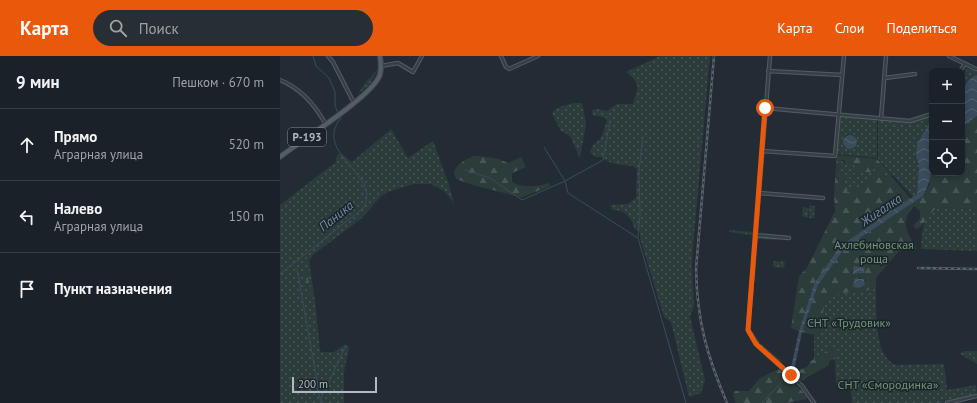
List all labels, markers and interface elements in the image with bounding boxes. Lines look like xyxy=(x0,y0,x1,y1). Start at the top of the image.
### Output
search box xyxy=(93,10,373,46)
text: Карта xyxy=(20,16,69,40)
icon: search xyxy=(107,17,129,39)
text: Поиск xyxy=(139,19,179,38)
text: Карта xyxy=(777,19,813,37)
text: Слои xyxy=(835,19,864,37)
text: Поделиться xyxy=(886,19,957,37)
map controls xyxy=(929,68,965,176)
button: + xyxy=(929,68,965,104)
text: 9 мин xyxy=(16,71,60,93)
text: Пешком · 670 m xyxy=(172,74,264,91)
route start xyxy=(756,99,774,117)
button: − xyxy=(929,104,965,140)
text: Прямо xyxy=(54,127,97,146)
road number: Р-193 xyxy=(288,128,326,146)
icon: ahead xyxy=(16,134,38,156)
text: 520 m xyxy=(229,136,264,153)
button: locate xyxy=(929,140,965,176)
text: Аграрная улица xyxy=(54,146,143,163)
water label: Жигалка xyxy=(856,190,906,231)
water label: Паника xyxy=(315,196,357,235)
text: Налево xyxy=(54,199,102,218)
icon: left xyxy=(16,206,38,228)
text: 150 m xyxy=(229,208,264,225)
text: Аграрная улица xyxy=(54,218,143,235)
park label: Ахлебиновская роща xyxy=(834,237,914,266)
icon: arrive xyxy=(16,278,38,300)
text: Пункт назначения xyxy=(54,279,172,298)
park label: СНТ «Трудовик» xyxy=(807,315,891,330)
route end xyxy=(782,366,800,384)
scale bar xyxy=(292,375,377,394)
text: 200 m xyxy=(298,377,328,391)
park label: СНТ «Смородинка» xyxy=(838,377,939,392)

